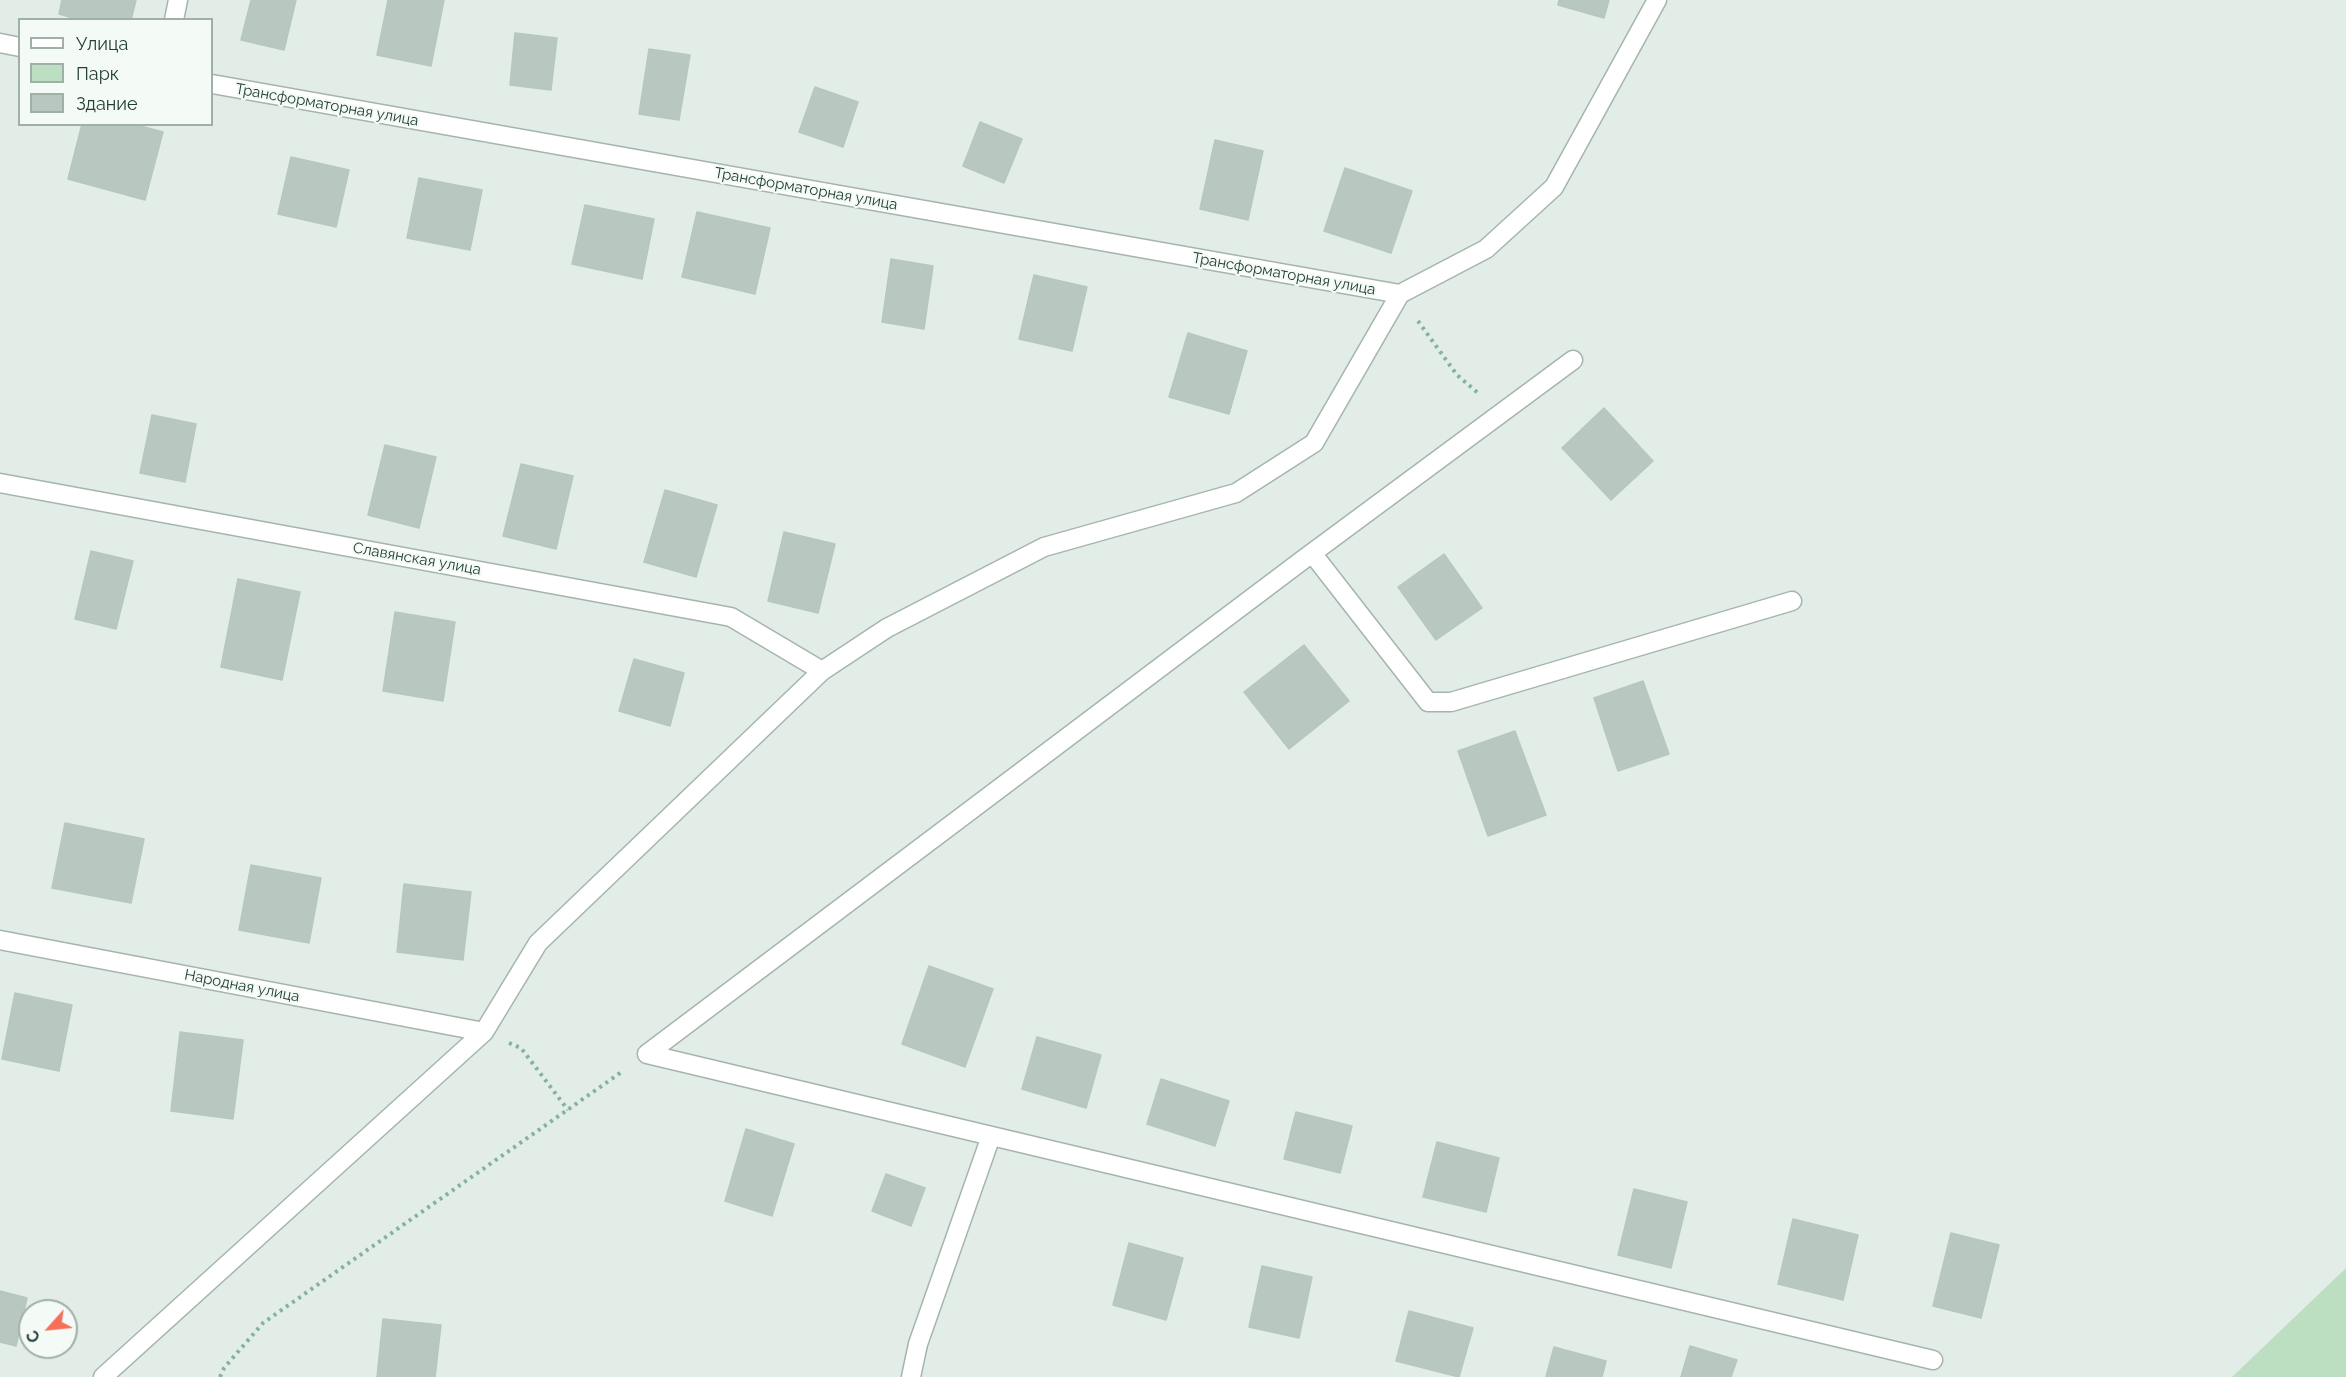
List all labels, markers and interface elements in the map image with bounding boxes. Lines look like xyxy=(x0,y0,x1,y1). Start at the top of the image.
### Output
legend xyxy=(18,18,213,126)
text: Улица xyxy=(76,33,128,54)
text: Парк xyxy=(76,63,119,84)
street label: Трансформаторная улица xyxy=(234,80,420,130)
text: Здание xyxy=(76,93,138,114)
street label: Трансформаторная улица xyxy=(713,164,899,214)
street label: Трансформаторная улица xyxy=(1191,249,1377,299)
street label: Славянская улица xyxy=(352,539,482,579)
street label: Народная улица xyxy=(183,966,301,1006)
north arrow xyxy=(18,1299,78,1359)
text: С xyxy=(22,1327,44,1346)

